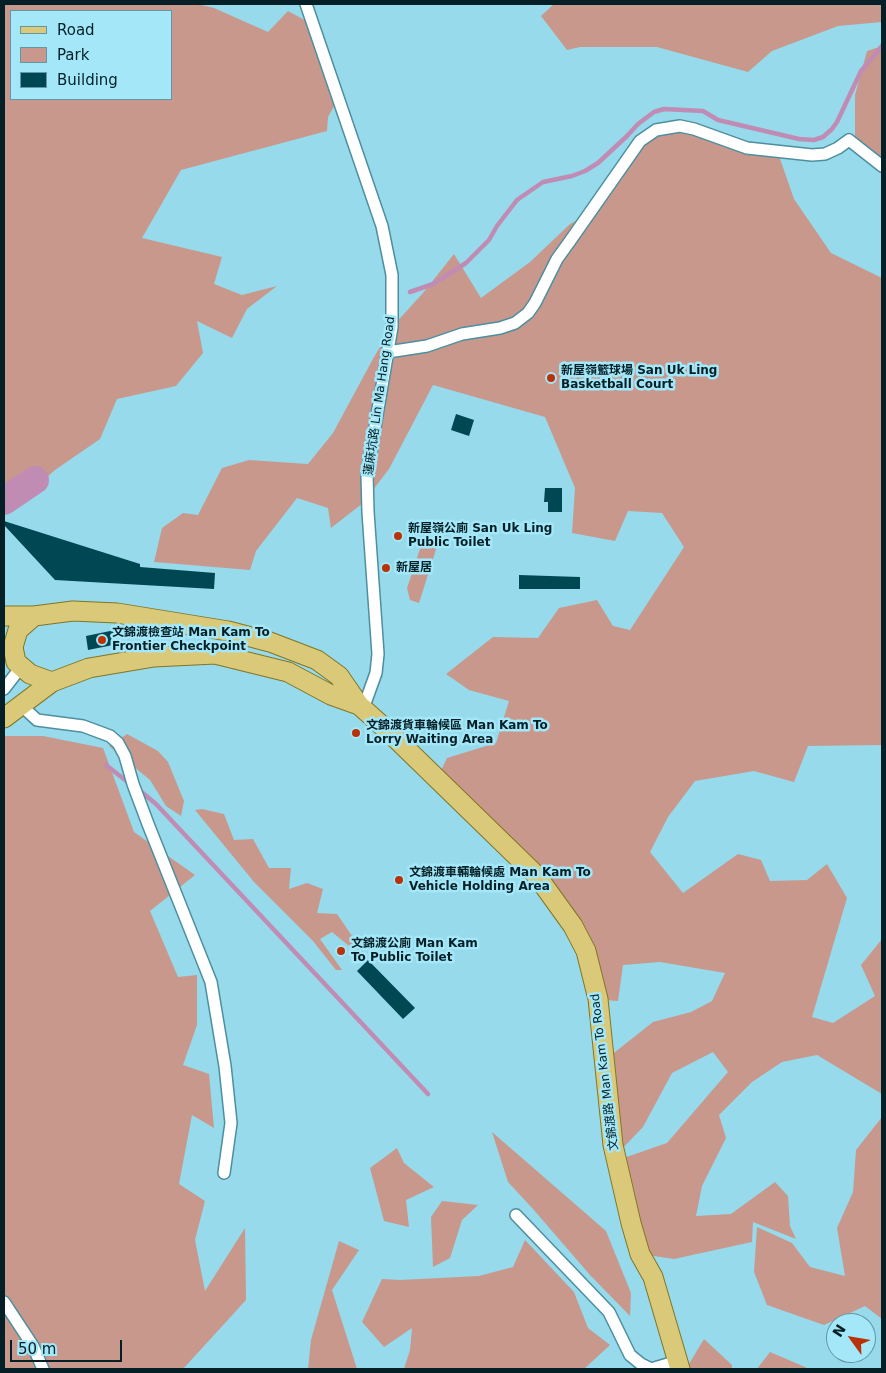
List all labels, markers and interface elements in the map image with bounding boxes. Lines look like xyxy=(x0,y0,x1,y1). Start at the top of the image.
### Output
legend xyxy=(10,10,172,100)
text: Road xyxy=(57,21,95,39)
text: Park xyxy=(57,46,89,64)
text: Building xyxy=(57,71,118,89)
street label: 蓮麻坑路 Lin Ma Hang Road xyxy=(362,316,398,476)
place label: 新屋嶺籃球場 San Uk Ling Basketball Court xyxy=(561,364,717,392)
marker: 新屋嶺籃球場 San Uk Ling Basketball Court xyxy=(545,372,557,384)
place label: 新屋嶺公廁 San Uk Ling Public Toilet xyxy=(408,522,552,550)
marker: 新屋嶺公廁 San Uk Ling Public Toilet xyxy=(392,530,404,542)
place label: 新屋居 xyxy=(396,561,432,575)
marker: 新屋居 xyxy=(380,562,392,574)
place label: 文錦渡檢查站 Man Kam To Frontier Checkpoint xyxy=(112,626,270,654)
marker: 文錦渡檢查站 Man Kam To Frontier Checkpoint xyxy=(96,634,108,646)
place label: 文錦渡貨車輪候區 Man Kam To Lorry Waiting Area xyxy=(366,719,548,747)
marker: 文錦渡貨車輪候區 Man Kam To Lorry Waiting Area xyxy=(350,727,362,739)
place label: 文錦渡車輛輪候處 Man Kam To Vehicle Holding Area xyxy=(409,866,591,894)
marker: 文錦渡車輛輪候處 Man Kam To Vehicle Holding Area xyxy=(393,874,405,886)
place label: 文錦渡公廁 Man Kam To Public Toilet xyxy=(351,937,478,965)
marker: 文錦渡公廁 Man Kam To Public Toilet xyxy=(335,945,347,957)
street label: 文錦渡路 Man Kam To Road xyxy=(588,993,622,1151)
north arrow xyxy=(826,1313,876,1363)
text: N xyxy=(829,1321,849,1340)
scale bar xyxy=(12,1330,125,1362)
text: 50 m xyxy=(18,1340,56,1358)

